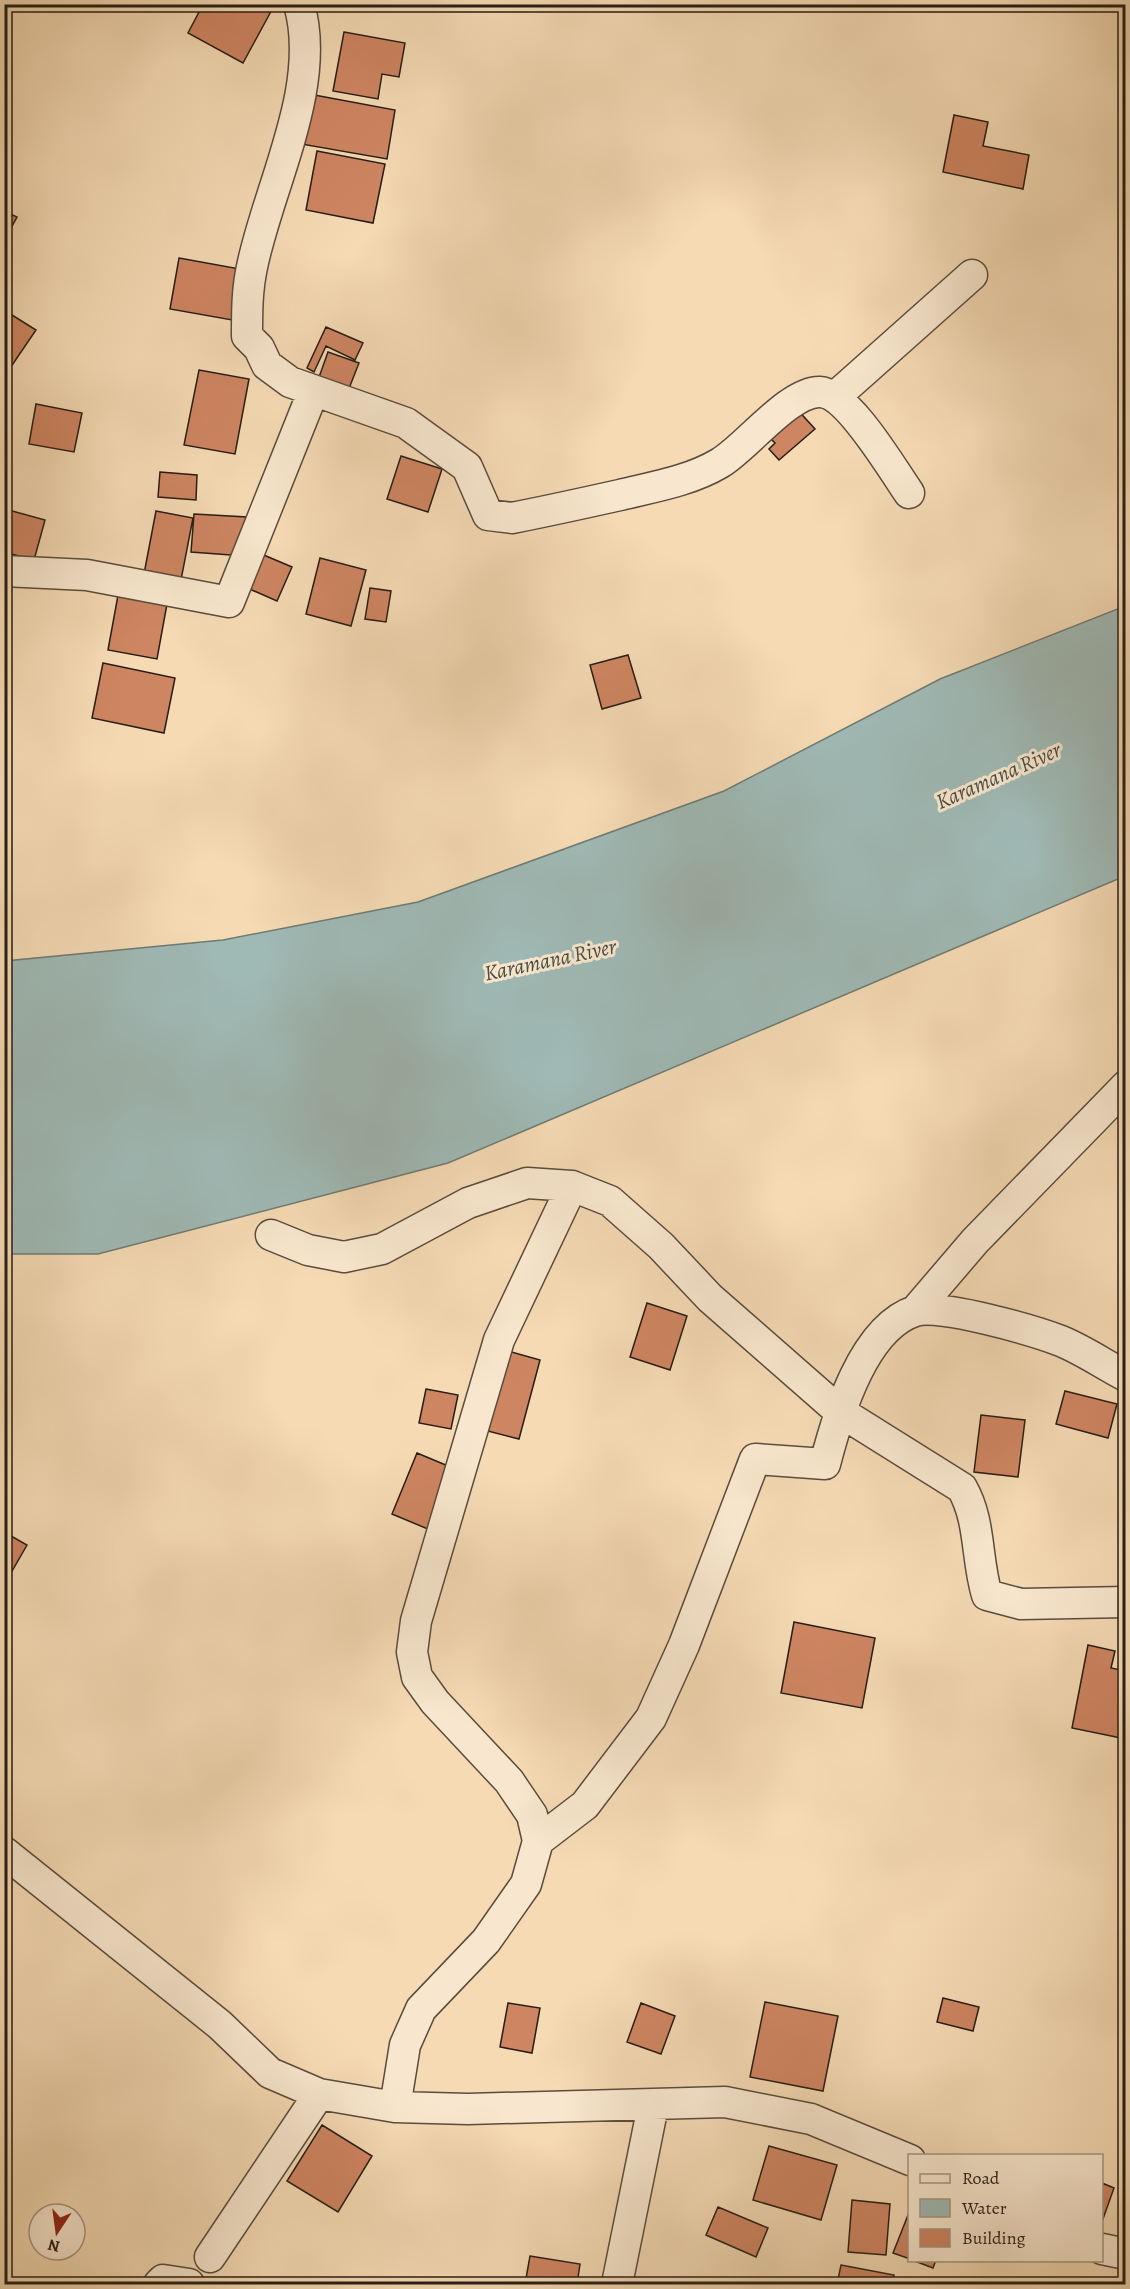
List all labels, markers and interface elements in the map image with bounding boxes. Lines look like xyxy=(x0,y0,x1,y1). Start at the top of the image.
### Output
water label: Karamana River xyxy=(931,734,1067,817)
water label: Karamana River xyxy=(481,931,620,989)
legend xyxy=(908,2154,1103,2262)
text: Road xyxy=(962,2166,1000,2190)
text: Water xyxy=(961,2196,1007,2220)
north arrow xyxy=(27,2202,87,2262)
text: Building xyxy=(962,2226,1026,2250)
text: N xyxy=(45,2234,62,2258)

